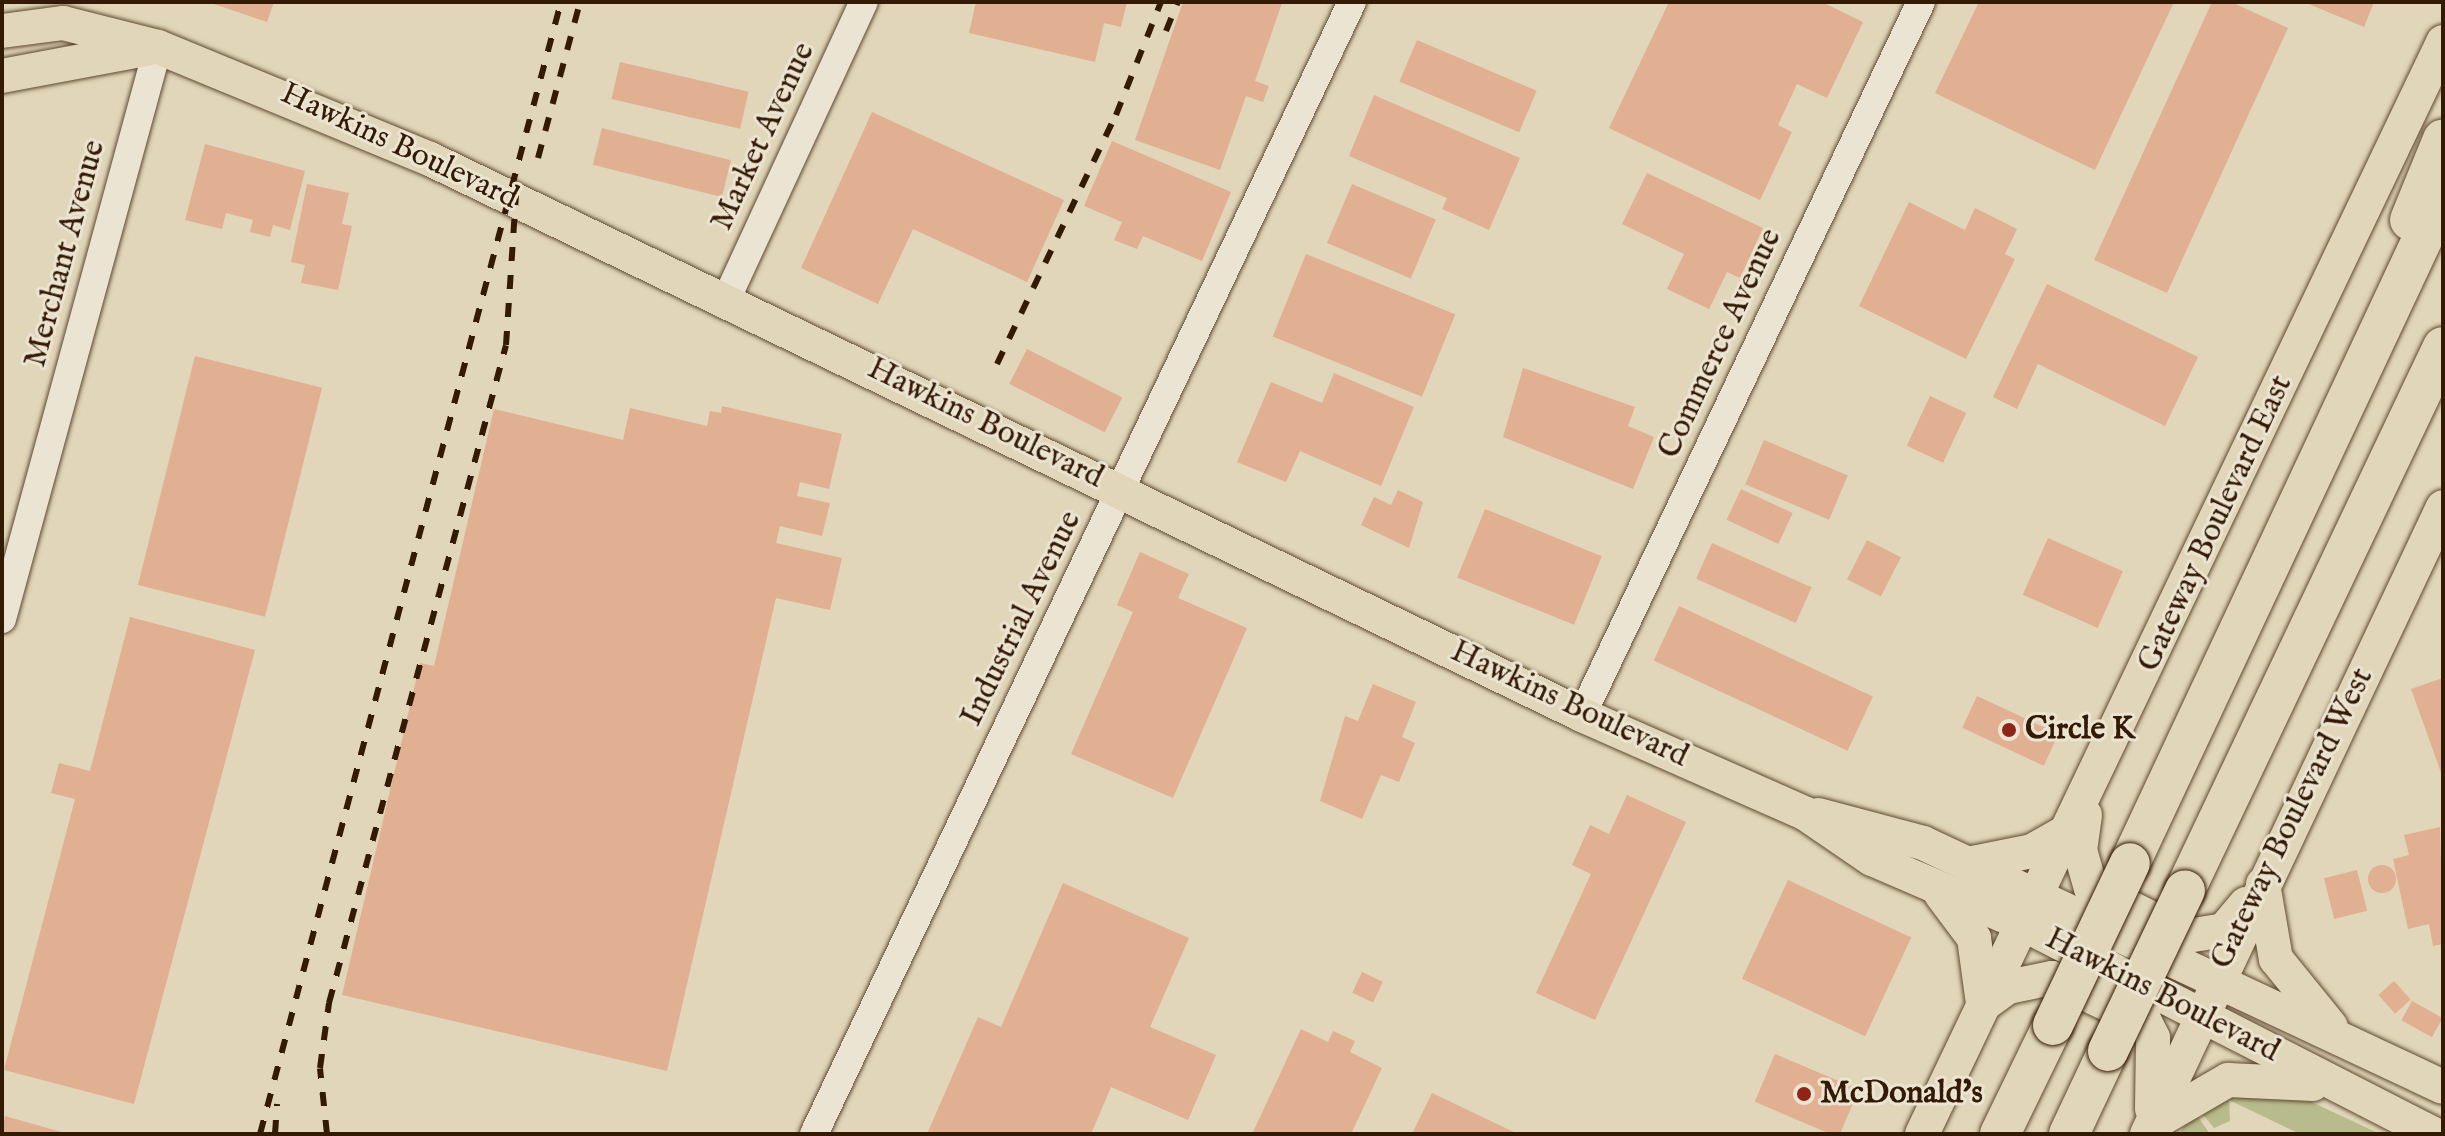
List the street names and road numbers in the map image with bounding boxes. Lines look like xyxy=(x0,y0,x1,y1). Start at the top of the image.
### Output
street label: Market Avenue xyxy=(704,37,824,237)
street label: Hawkins Boulevard xyxy=(274,75,524,219)
street label: Merchant Avenue xyxy=(17,136,115,372)
street label: Commerce Avenue xyxy=(1651,223,1791,465)
street label: Hawkins Boulevard xyxy=(861,350,1109,498)
street label: Gateway Boulevard East xyxy=(2130,370,2302,678)
street label: Industrial Avenue xyxy=(953,505,1091,733)
street label: Hawkins Boulevard xyxy=(1444,633,1694,777)
street label: Gateway Boulevard West xyxy=(2203,662,2383,976)
street label: Hawkins Boulevard xyxy=(2039,920,2285,1072)

